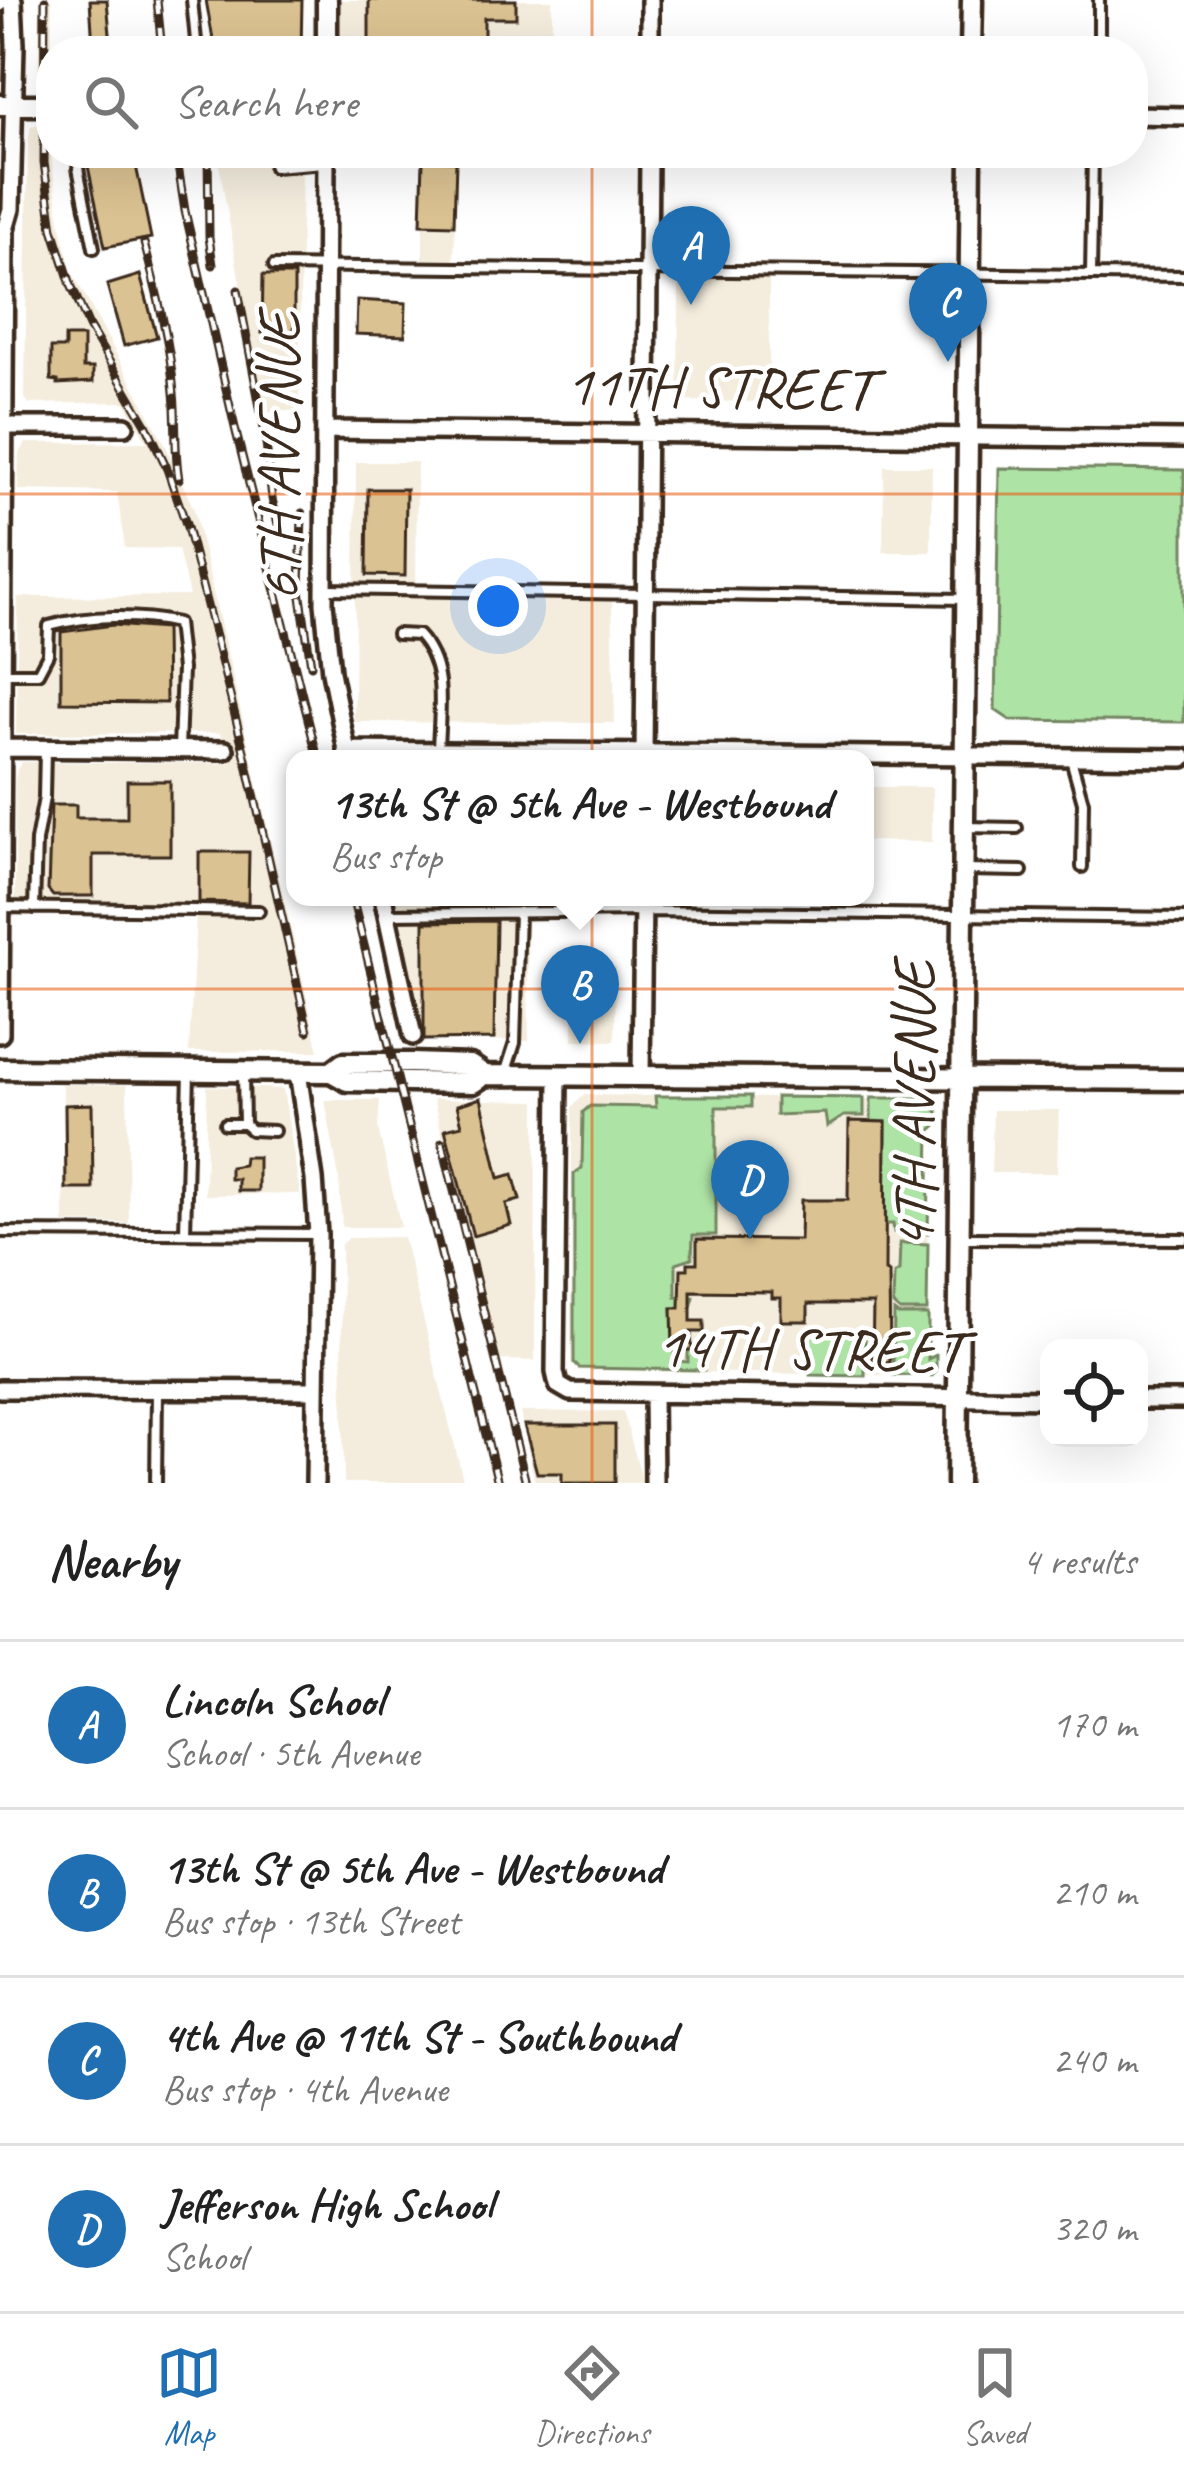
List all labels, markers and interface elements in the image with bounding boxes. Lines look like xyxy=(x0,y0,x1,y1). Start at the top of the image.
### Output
search box xyxy=(36,36,1148,168)
icon: search xyxy=(78,69,144,135)
text: Search here xyxy=(174,74,357,131)
pin: A xyxy=(652,206,730,305)
pin: C xyxy=(909,263,987,362)
street label: 6TH AVENUE xyxy=(241,305,317,601)
street label: 11TH STREET xyxy=(565,346,888,428)
your location xyxy=(468,576,528,636)
popup xyxy=(286,750,874,906)
text: 13th St @ 5th Ave - Westbound xyxy=(330,775,830,832)
text: Bus stop xyxy=(330,832,442,881)
pin: B xyxy=(541,945,619,1044)
street label: 4TH AVENUE xyxy=(876,954,952,1250)
pin: D xyxy=(711,1140,789,1239)
street label: 14TH STREET xyxy=(656,1308,979,1390)
map controls xyxy=(1040,1339,1148,1447)
button: locate xyxy=(1040,1339,1148,1447)
text: Nearby xyxy=(48,1529,176,1593)
text: 4 results xyxy=(1022,1537,1136,1586)
text: Lincoln School xyxy=(162,1672,383,1729)
text: A xyxy=(77,1700,97,1749)
text: 170 m xyxy=(1052,1700,1136,1749)
text: School · 5th Avenue xyxy=(162,1729,419,1778)
text: 13th St @ 5th Ave - Westbound xyxy=(162,1840,663,1897)
text: B xyxy=(77,1868,97,1917)
text: 210 m xyxy=(1052,1868,1136,1917)
text: Bus stop · 13th Street xyxy=(162,1897,460,1946)
text: 4th Ave @ 11th St - Southbound xyxy=(162,2008,675,2065)
text: C xyxy=(78,2036,96,2085)
text: 240 m xyxy=(1052,2036,1136,2085)
text: Bus stop · 4th Avenue xyxy=(162,2065,448,2114)
text: Jefferson High School xyxy=(162,2176,493,2233)
text: D xyxy=(76,2204,98,2253)
text: 320 m xyxy=(1052,2204,1136,2253)
text: School xyxy=(162,2233,246,2282)
tab: Map xyxy=(156,2340,222,2454)
tab: Directions xyxy=(535,2340,649,2454)
tab: Saved xyxy=(962,2340,1028,2454)

